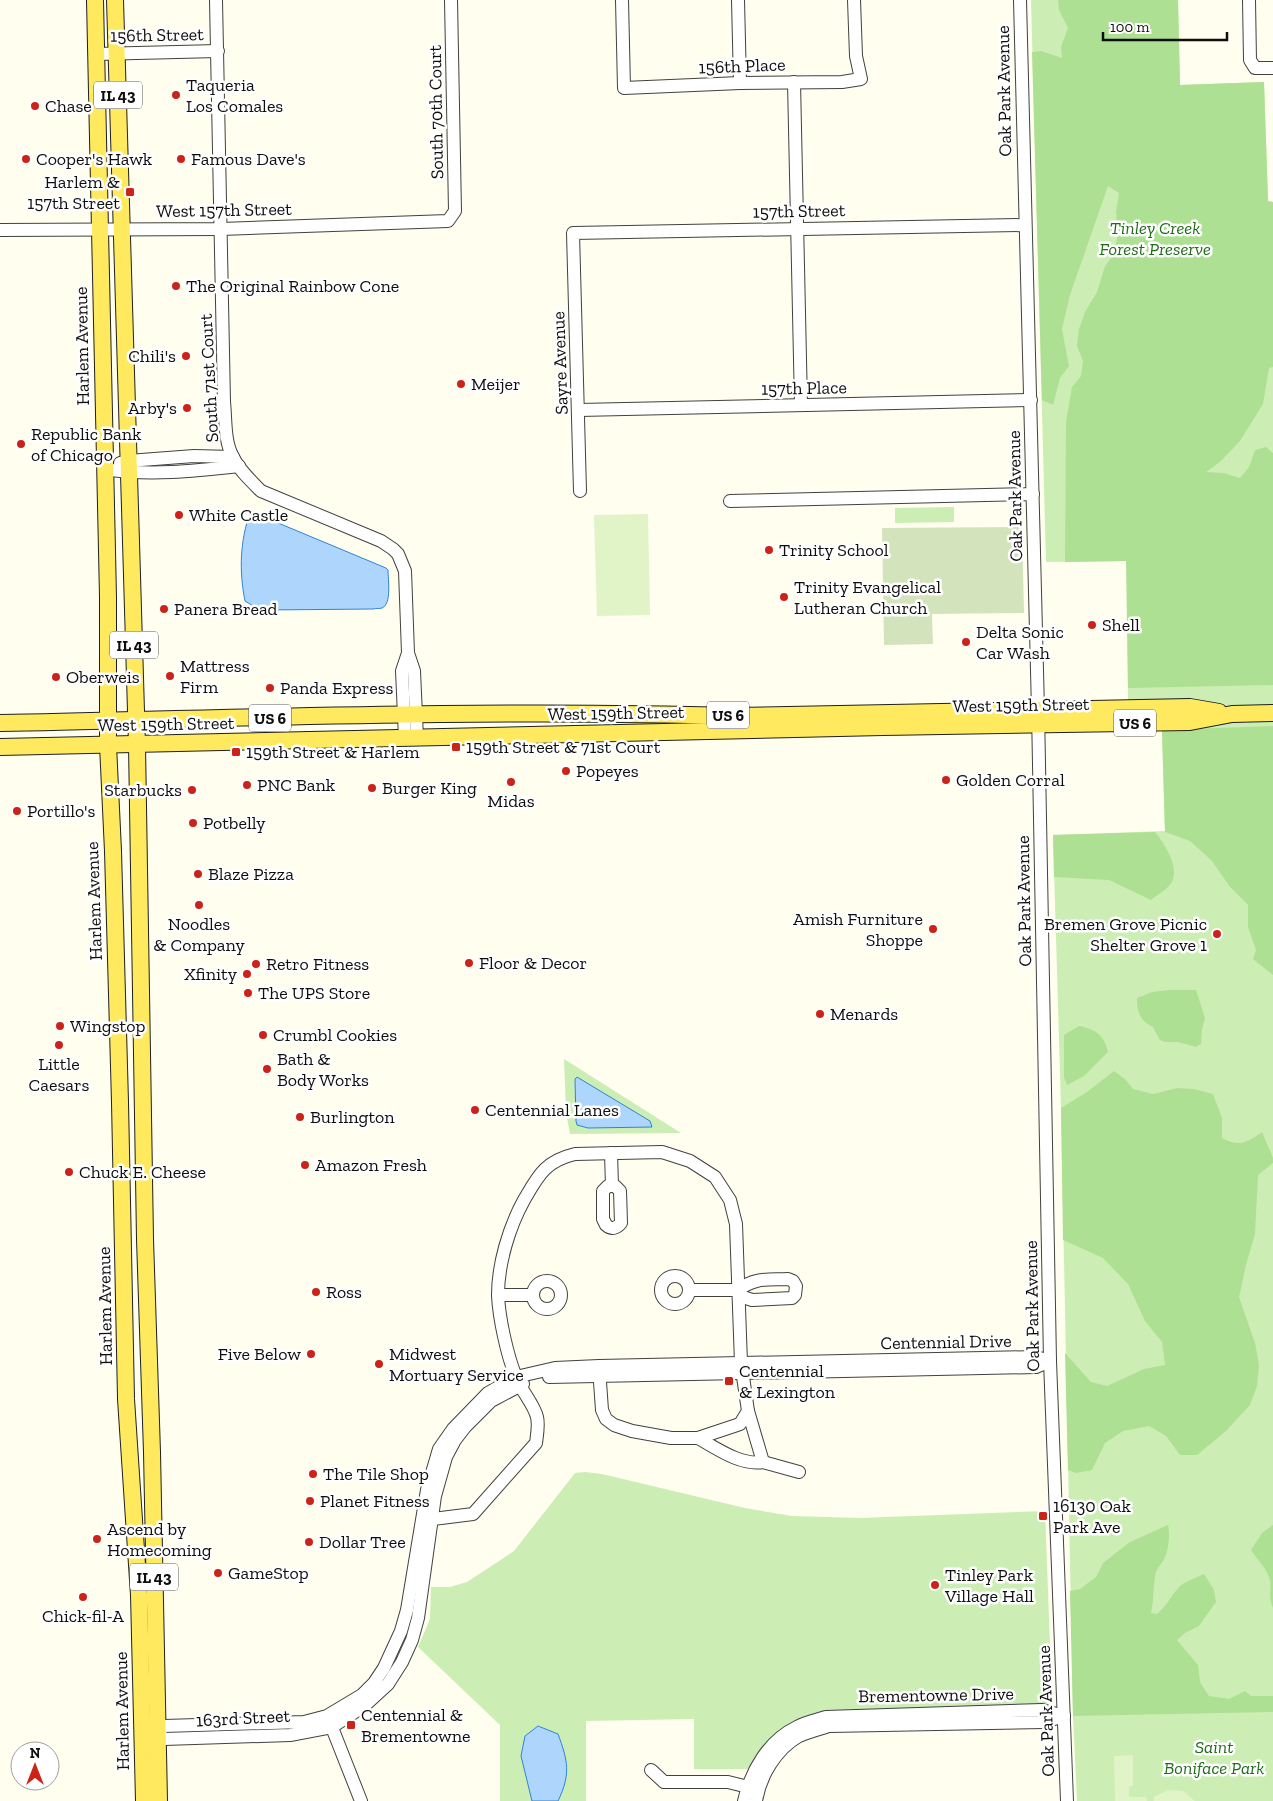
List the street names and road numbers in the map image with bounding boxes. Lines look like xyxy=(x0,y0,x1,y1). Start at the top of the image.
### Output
street label: 156th Street xyxy=(110,23,204,47)
street label: Oak Park Avenue xyxy=(992,25,1016,157)
street label: South 70th Court xyxy=(424,44,448,179)
street label: 156th Place xyxy=(698,53,786,79)
road number: IL 43 xyxy=(94,82,142,108)
street label: West 157th Street xyxy=(156,198,292,222)
street label: 157th Street xyxy=(752,199,846,223)
street label: Harlem Avenue xyxy=(70,286,94,406)
street label: Sayre Avenue xyxy=(547,311,573,415)
street label: South 71st Court xyxy=(195,313,223,443)
street label: 157th Place xyxy=(761,376,847,400)
street label: Oak Park Avenue xyxy=(1003,430,1027,562)
road number: IL 43 xyxy=(110,632,158,658)
street label: West 159th Street xyxy=(952,693,1090,717)
street label: West 159th Street xyxy=(547,701,685,725)
road number: US 6 xyxy=(707,702,749,728)
road number: US 6 xyxy=(249,704,291,731)
road number: US 6 xyxy=(1114,710,1156,736)
street label: West 159th Street xyxy=(97,712,235,736)
street label: Oak Park Avenue xyxy=(1012,835,1036,967)
street label: Harlem Avenue xyxy=(81,841,107,961)
street label: Oak Park Avenue xyxy=(1020,1240,1044,1372)
street label: Harlem Avenue xyxy=(93,1246,117,1366)
street label: Centennial Drive xyxy=(880,1330,1012,1354)
road number: IL 43 xyxy=(130,1564,178,1590)
street label: Oak Park Avenue xyxy=(1033,1645,1059,1777)
street label: Harlem Avenue xyxy=(110,1651,134,1771)
street label: Brementowne Drive xyxy=(858,1683,1014,1707)
street label: 163rd Street xyxy=(195,1705,291,1731)

